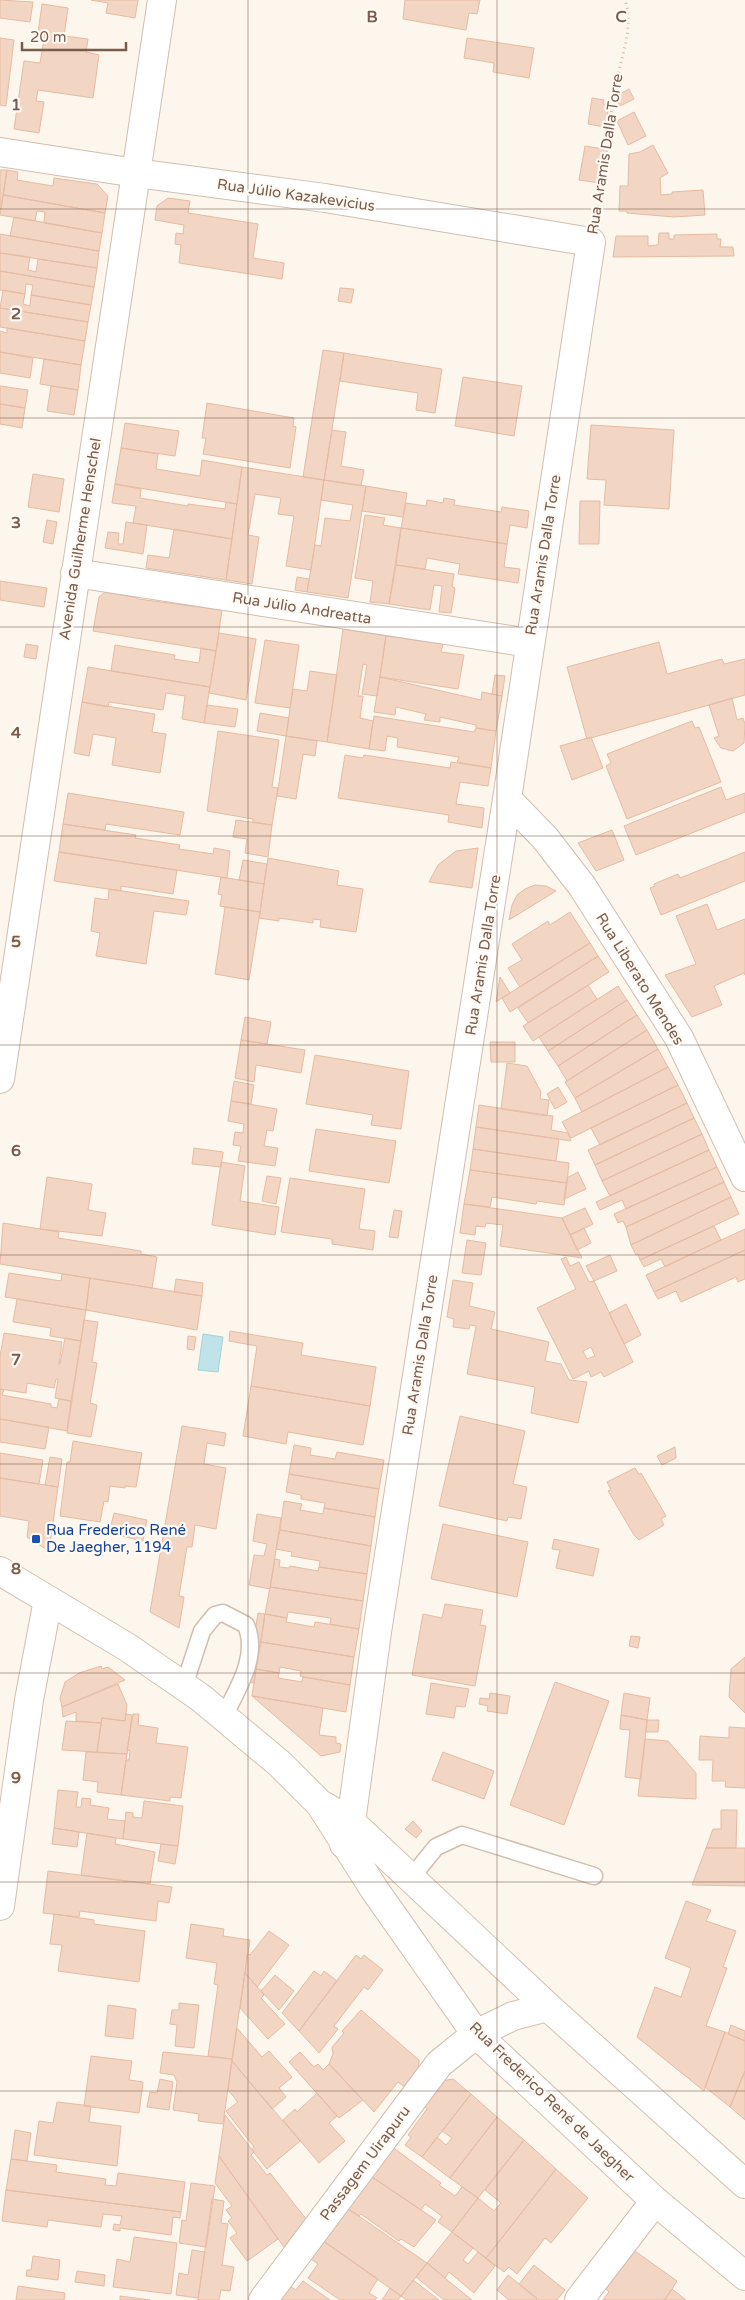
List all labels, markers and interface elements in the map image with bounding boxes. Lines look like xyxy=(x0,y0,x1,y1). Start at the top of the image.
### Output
text: B xyxy=(366,7,378,27)
text: C xyxy=(615,7,627,27)
scale bar xyxy=(22,20,126,52)
text: 20 m xyxy=(30,28,67,46)
street label: Rua Aramis Dalla Torre xyxy=(583,72,627,236)
text: 1 xyxy=(11,95,21,115)
street label: Rua Júlio Kazakevicius xyxy=(216,175,376,215)
text: 2 xyxy=(11,304,21,324)
street label: Avenida Guilherme Henschel xyxy=(55,437,105,641)
street label: Rua Aramis Dalla Torre xyxy=(521,473,565,637)
text: 3 xyxy=(11,513,21,533)
street label: Rua Júlio Andreatta xyxy=(231,588,373,628)
text: 4 xyxy=(11,723,21,743)
street label: Rua Aramis Dalla Torre xyxy=(461,873,505,1037)
street label: Rua Liberato Mendes xyxy=(592,910,688,1048)
text: 5 xyxy=(11,932,21,952)
text: 6 xyxy=(11,1141,21,1161)
street label: Rua Aramis Dalla Torre xyxy=(398,1273,442,1437)
text: 7 xyxy=(11,1350,21,1370)
place label: Rua Frederico René De Jaegher, 1194 xyxy=(46,1521,186,1556)
marker: Rua Frederico René De Jaegher, 1194 xyxy=(30,1533,42,1545)
text: 8 xyxy=(11,1559,21,1579)
text: 9 xyxy=(11,1768,21,1788)
street label: Rua Frederico René de Jaegher xyxy=(466,2018,638,2186)
street label: Passagem Uirapuru xyxy=(316,2102,414,2224)

